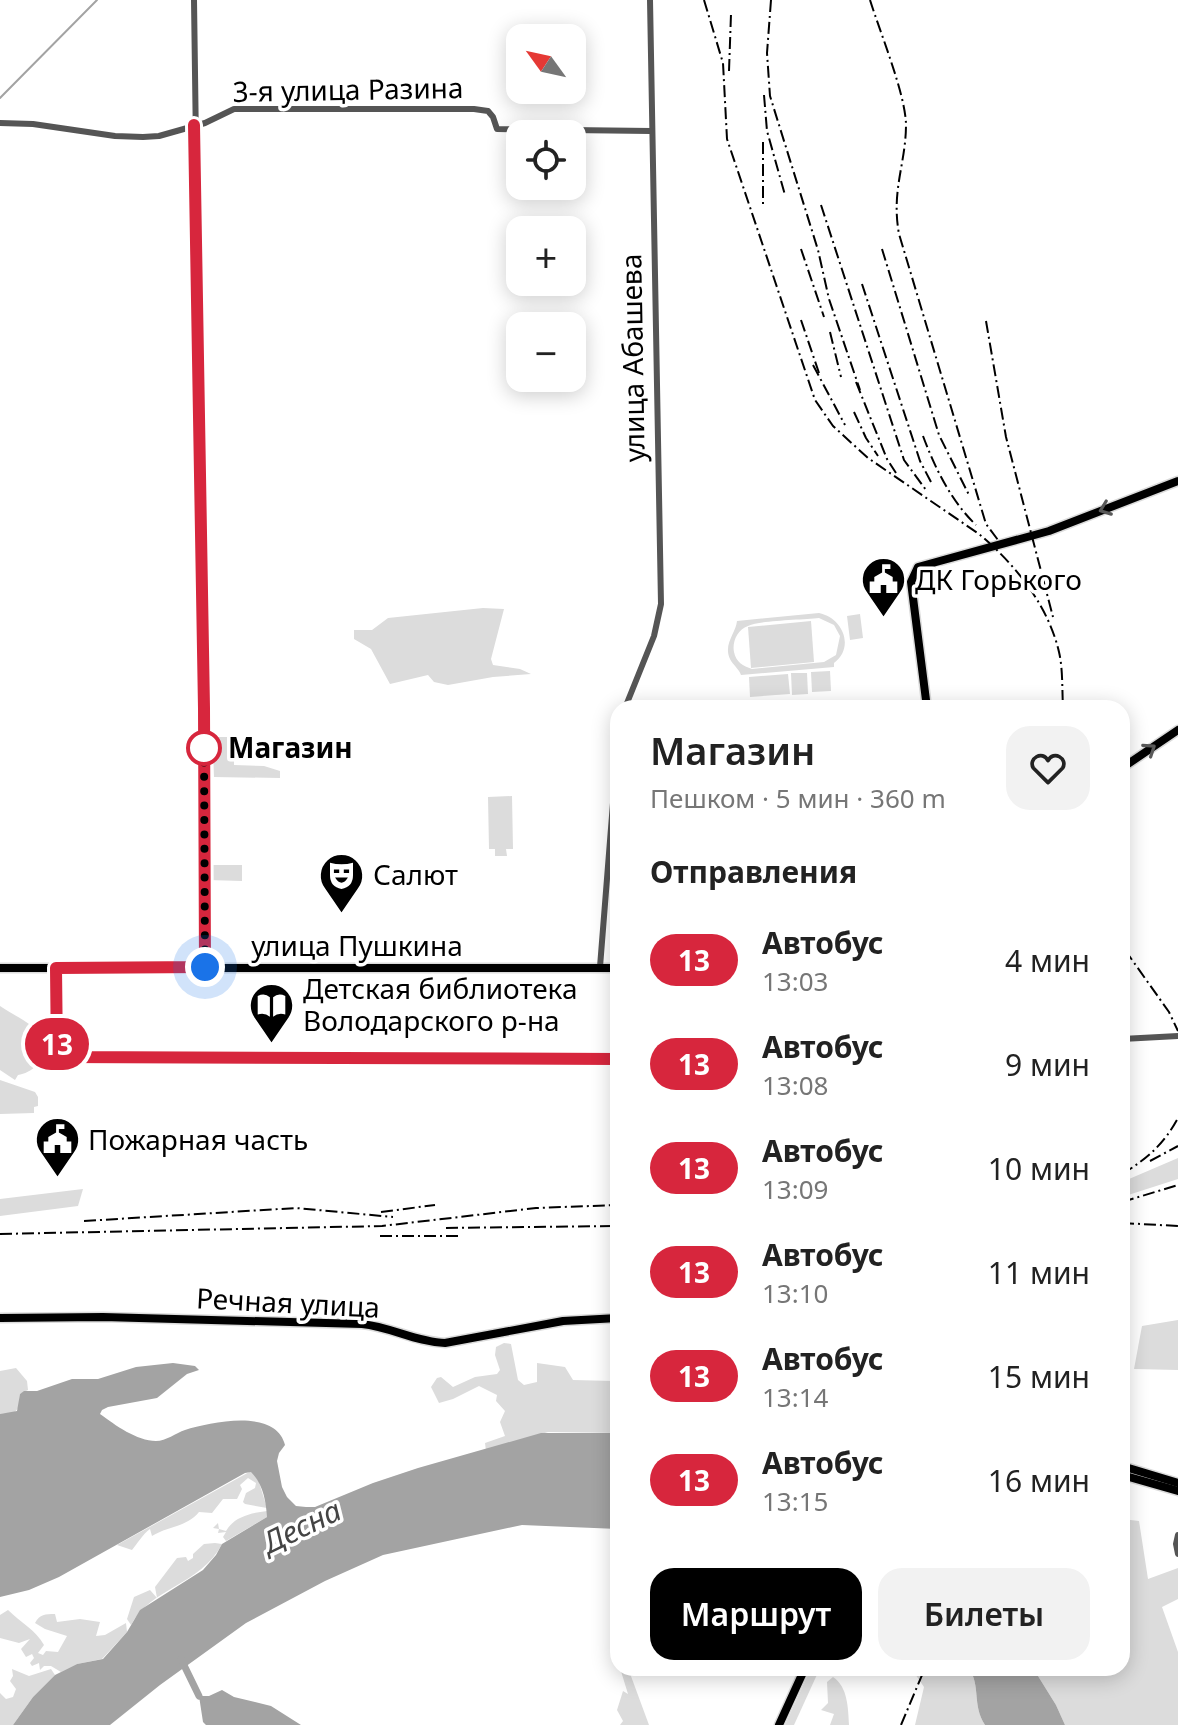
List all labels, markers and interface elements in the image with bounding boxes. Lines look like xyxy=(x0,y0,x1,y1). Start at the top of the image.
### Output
north arrow xyxy=(506,24,586,104)
map controls xyxy=(506,24,586,392)
street label: 3-я улица Разина xyxy=(232,68,464,110)
button: locate xyxy=(506,120,586,200)
button: + xyxy=(506,216,586,296)
street label: улица Абашева xyxy=(611,253,653,463)
button: − xyxy=(506,312,586,392)
one-way arrow xyxy=(1099,499,1113,516)
public building icon: ДК Горького xyxy=(860,556,908,619)
place label: ДК Горького xyxy=(915,560,1082,598)
text: Магазин xyxy=(650,724,815,776)
button: heart xyxy=(1006,726,1090,810)
place label: Магазин xyxy=(228,728,353,766)
marker: Магазин xyxy=(187,731,221,765)
one-way arrow xyxy=(1141,744,1156,759)
text: Пешком · 5 мин · 360 m xyxy=(650,780,946,816)
theatre icon: Салют xyxy=(318,851,366,914)
text: Отправления xyxy=(650,851,857,892)
place label: Салют xyxy=(373,855,458,893)
text: Автобус xyxy=(762,922,884,963)
street label: улица Пушкина xyxy=(251,926,463,964)
text: 4 мин xyxy=(1005,940,1090,981)
text: 13 xyxy=(678,941,710,979)
your location xyxy=(185,947,225,987)
text: 13:03 xyxy=(762,963,828,999)
place label: Детская библиотека Володарского р-на xyxy=(303,969,577,1039)
library icon: Детская библиотека Володарского р-на xyxy=(248,981,296,1044)
line badge: 13 xyxy=(21,1018,93,1070)
text: 13 xyxy=(41,1025,73,1063)
text: Автобус xyxy=(762,1026,884,1067)
text: 9 мин xyxy=(1005,1044,1090,1085)
text: 13 xyxy=(678,1045,710,1083)
text: 13:08 xyxy=(762,1067,828,1103)
public building icon: Пожарная часть xyxy=(33,1116,81,1179)
place label: Пожарная часть xyxy=(88,1120,308,1158)
text: Автобус xyxy=(762,1130,884,1171)
text: 10 мин xyxy=(988,1148,1090,1189)
text: 13 xyxy=(678,1149,710,1187)
text: 13:09 xyxy=(762,1171,828,1207)
text: Автобус xyxy=(762,1234,884,1275)
text: 11 мин xyxy=(988,1252,1090,1293)
text: 13 xyxy=(678,1253,710,1291)
text: 13:10 xyxy=(762,1275,828,1311)
street label: Речная улица xyxy=(195,1278,381,1326)
text: Автобус xyxy=(762,1338,884,1379)
text: 15 мин xyxy=(988,1356,1090,1397)
text: 13 xyxy=(678,1357,710,1395)
text: 13:14 xyxy=(762,1379,828,1415)
text: Автобус xyxy=(762,1442,884,1483)
text: 16 мин xyxy=(988,1460,1090,1501)
text: 13 xyxy=(678,1461,710,1499)
text: 13:15 xyxy=(762,1483,828,1519)
water label: Десна xyxy=(252,1489,348,1564)
button: Маршрут xyxy=(650,1568,862,1660)
button: Билеты xyxy=(878,1568,1090,1660)

